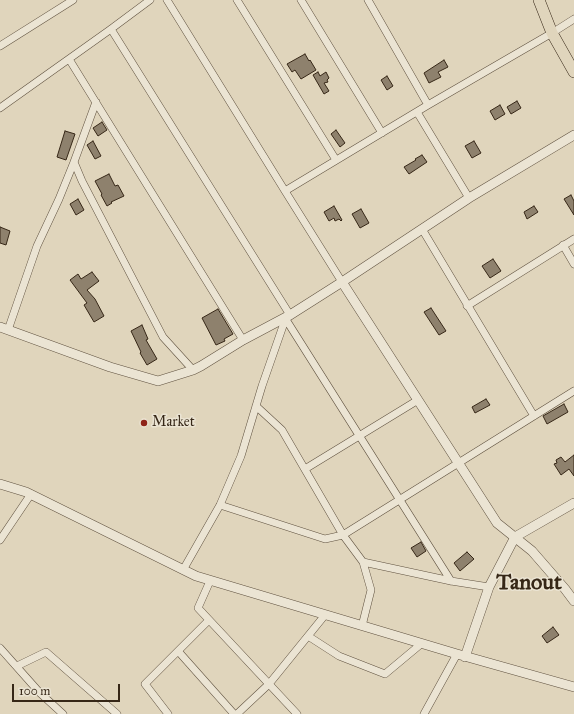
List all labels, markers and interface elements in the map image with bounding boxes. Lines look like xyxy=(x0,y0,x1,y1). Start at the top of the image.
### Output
place label: Market xyxy=(152,415,195,431)
marker: Market xyxy=(139,418,149,428)
district label: Tanout xyxy=(496,571,562,597)
scale bar xyxy=(14,676,122,702)
text: 100 m xyxy=(19,684,50,698)

